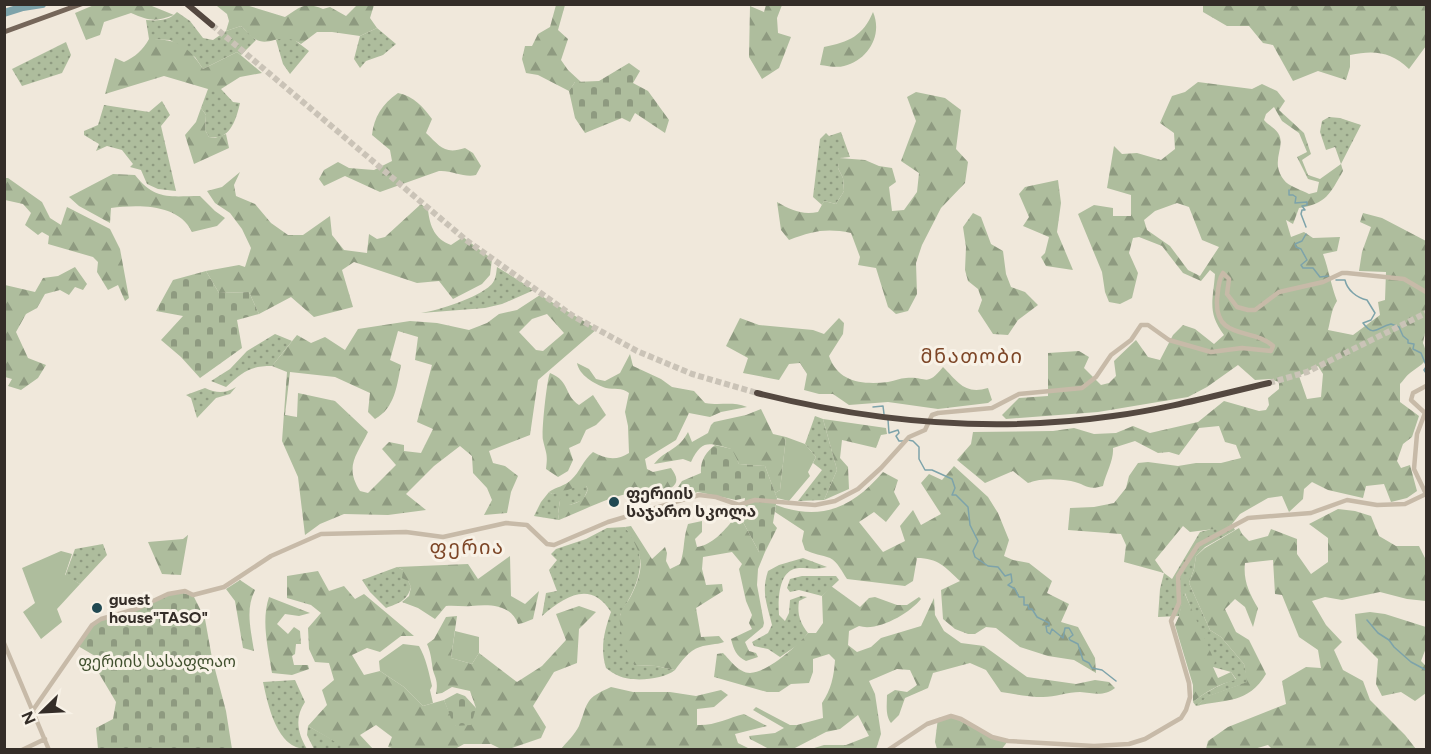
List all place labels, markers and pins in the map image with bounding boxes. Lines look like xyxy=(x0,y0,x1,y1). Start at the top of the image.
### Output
place label: ფერიის საჯარო სკოლა xyxy=(626,484,756,522)
marker: ფერიის საჯარო სკოლა xyxy=(607,495,621,509)
place label: guest house"TASO" xyxy=(109,590,208,627)
marker: guest house"TASO" xyxy=(90,601,104,615)

